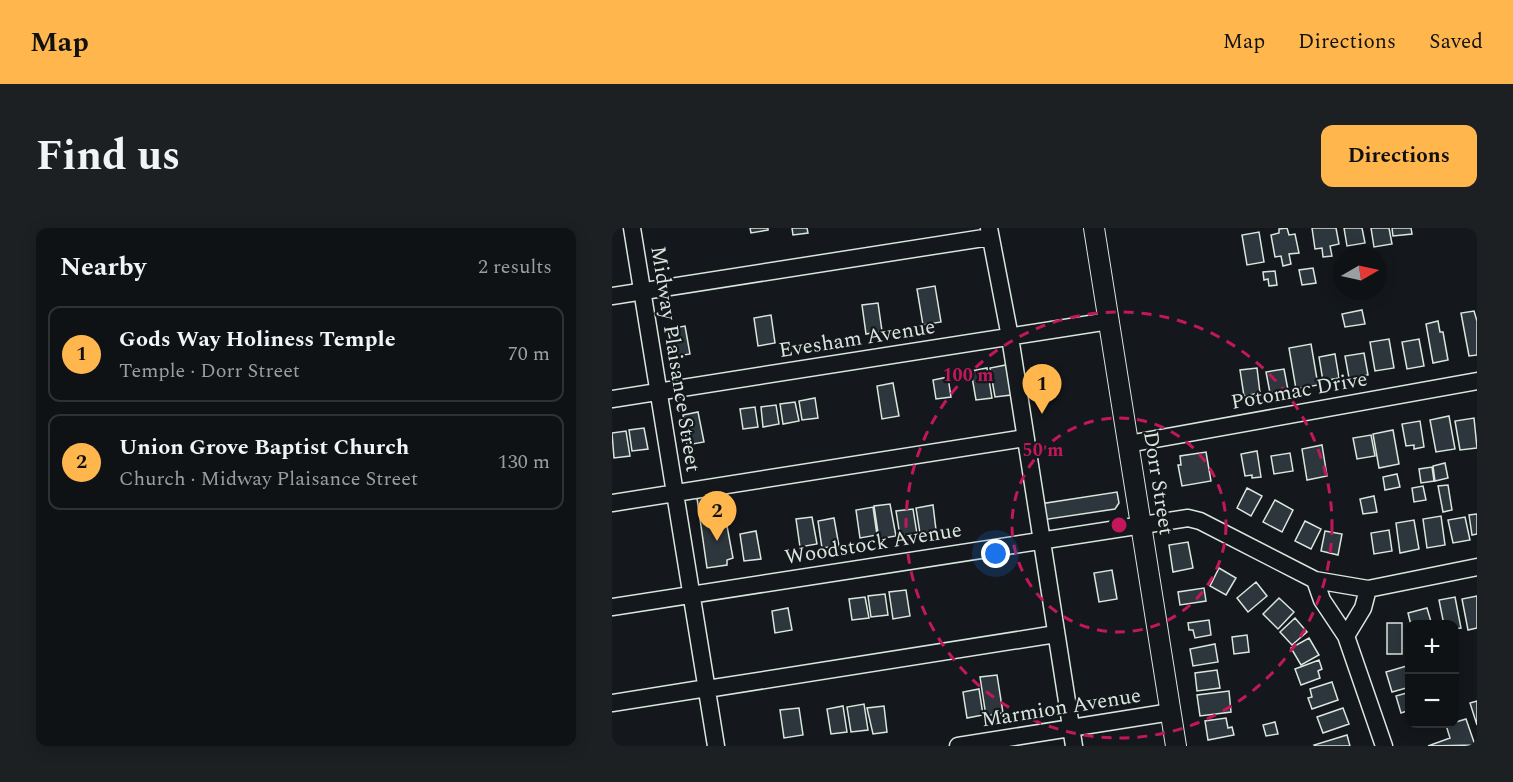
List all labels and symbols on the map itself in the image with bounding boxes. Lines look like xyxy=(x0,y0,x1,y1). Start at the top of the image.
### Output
street label: Midway Plaisance Street xyxy=(641,244,709,474)
north arrow xyxy=(1333,246,1387,300)
street label: Evesham Avenue xyxy=(777,311,938,367)
text: 100 m xyxy=(942,362,994,389)
street label: Potomac Drive xyxy=(1228,363,1370,419)
pin: 1 xyxy=(1022,364,1062,414)
street label: Dorr Street xyxy=(1134,429,1182,537)
text: 50 m xyxy=(1023,437,1063,464)
pin: 2 xyxy=(698,492,736,541)
street label: Woodstock Avenue xyxy=(782,514,964,574)
centre of rings xyxy=(1109,515,1129,535)
your location xyxy=(981,539,1010,568)
street label: Marmion Avenue xyxy=(979,680,1143,736)

